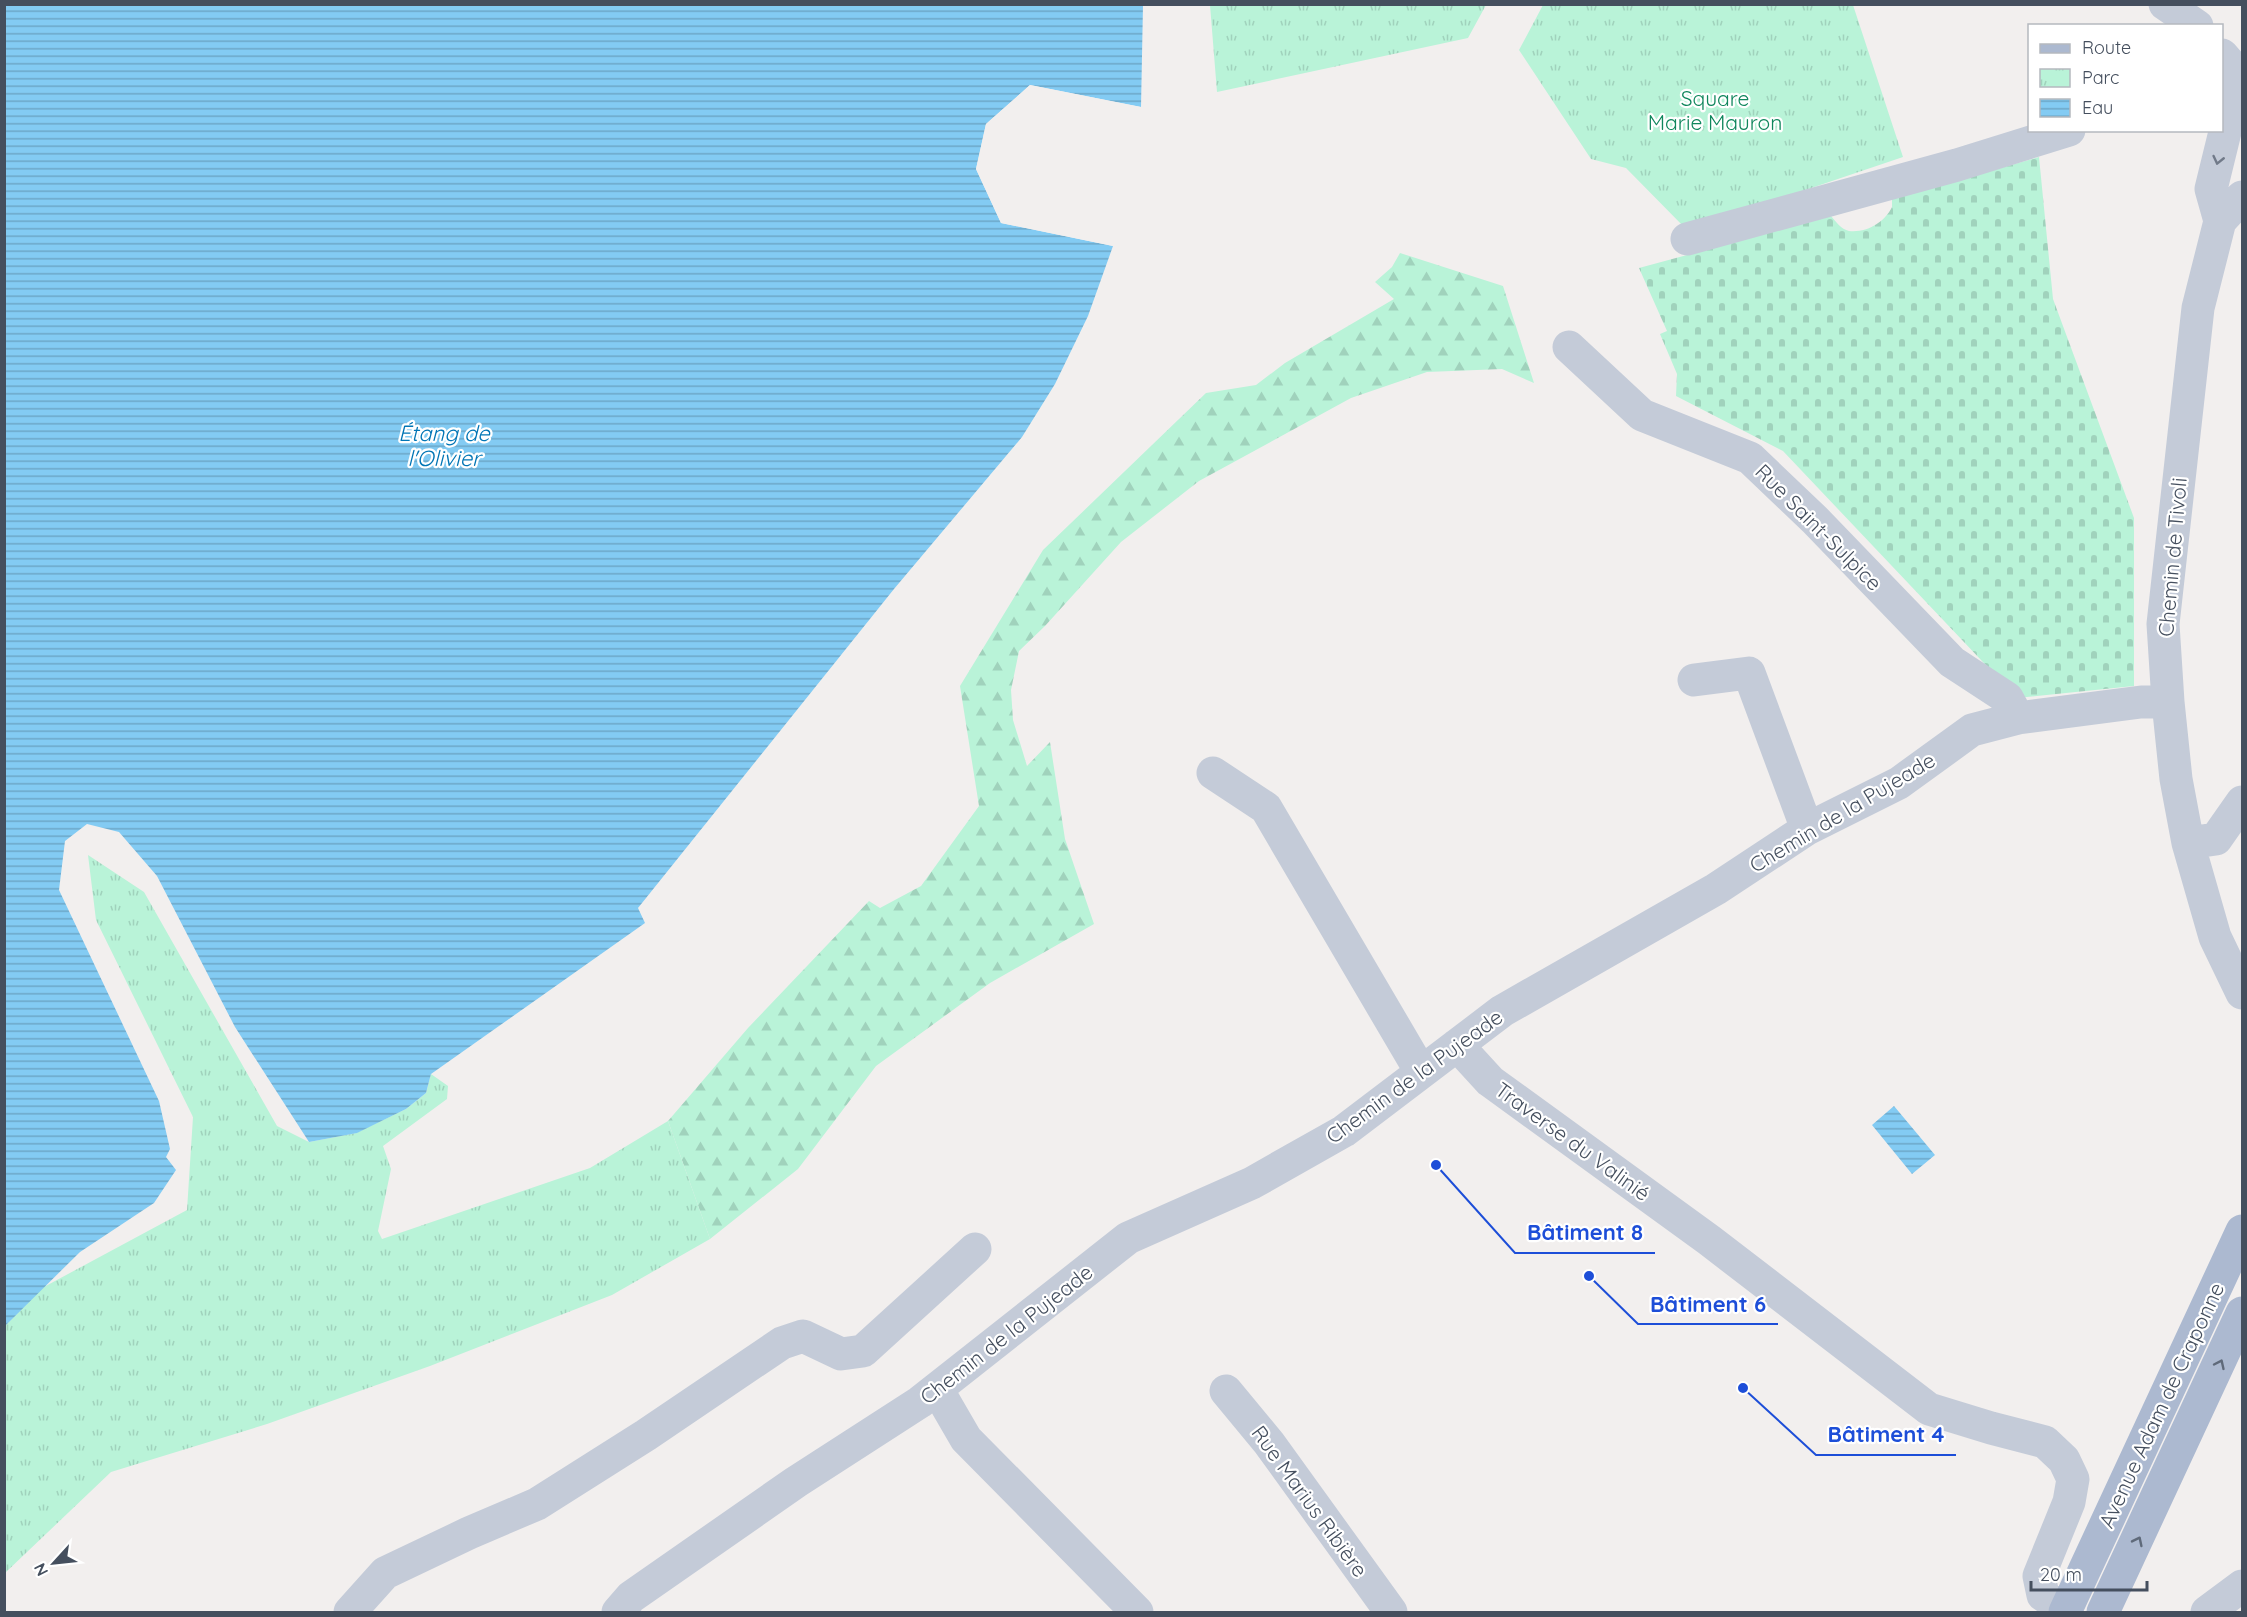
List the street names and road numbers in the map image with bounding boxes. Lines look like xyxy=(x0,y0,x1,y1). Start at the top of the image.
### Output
street label: Rue Saint-Sulpice xyxy=(1750,458,1888,596)
street label: Chemin de Tivoli xyxy=(2152,476,2192,638)
street label: Chemin de la Pujeade xyxy=(1744,746,1940,878)
street label: Chemin de la Pujeade xyxy=(1321,1003,1507,1149)
street label: Traverse du Valinié xyxy=(1490,1076,1656,1206)
street label: Chemin de la Pujeade xyxy=(914,1259,1098,1409)
street label: Avenue Adam de Craponne xyxy=(2093,1278,2229,1532)
street label: Rue Marius Ribière xyxy=(1246,1420,1374,1582)

